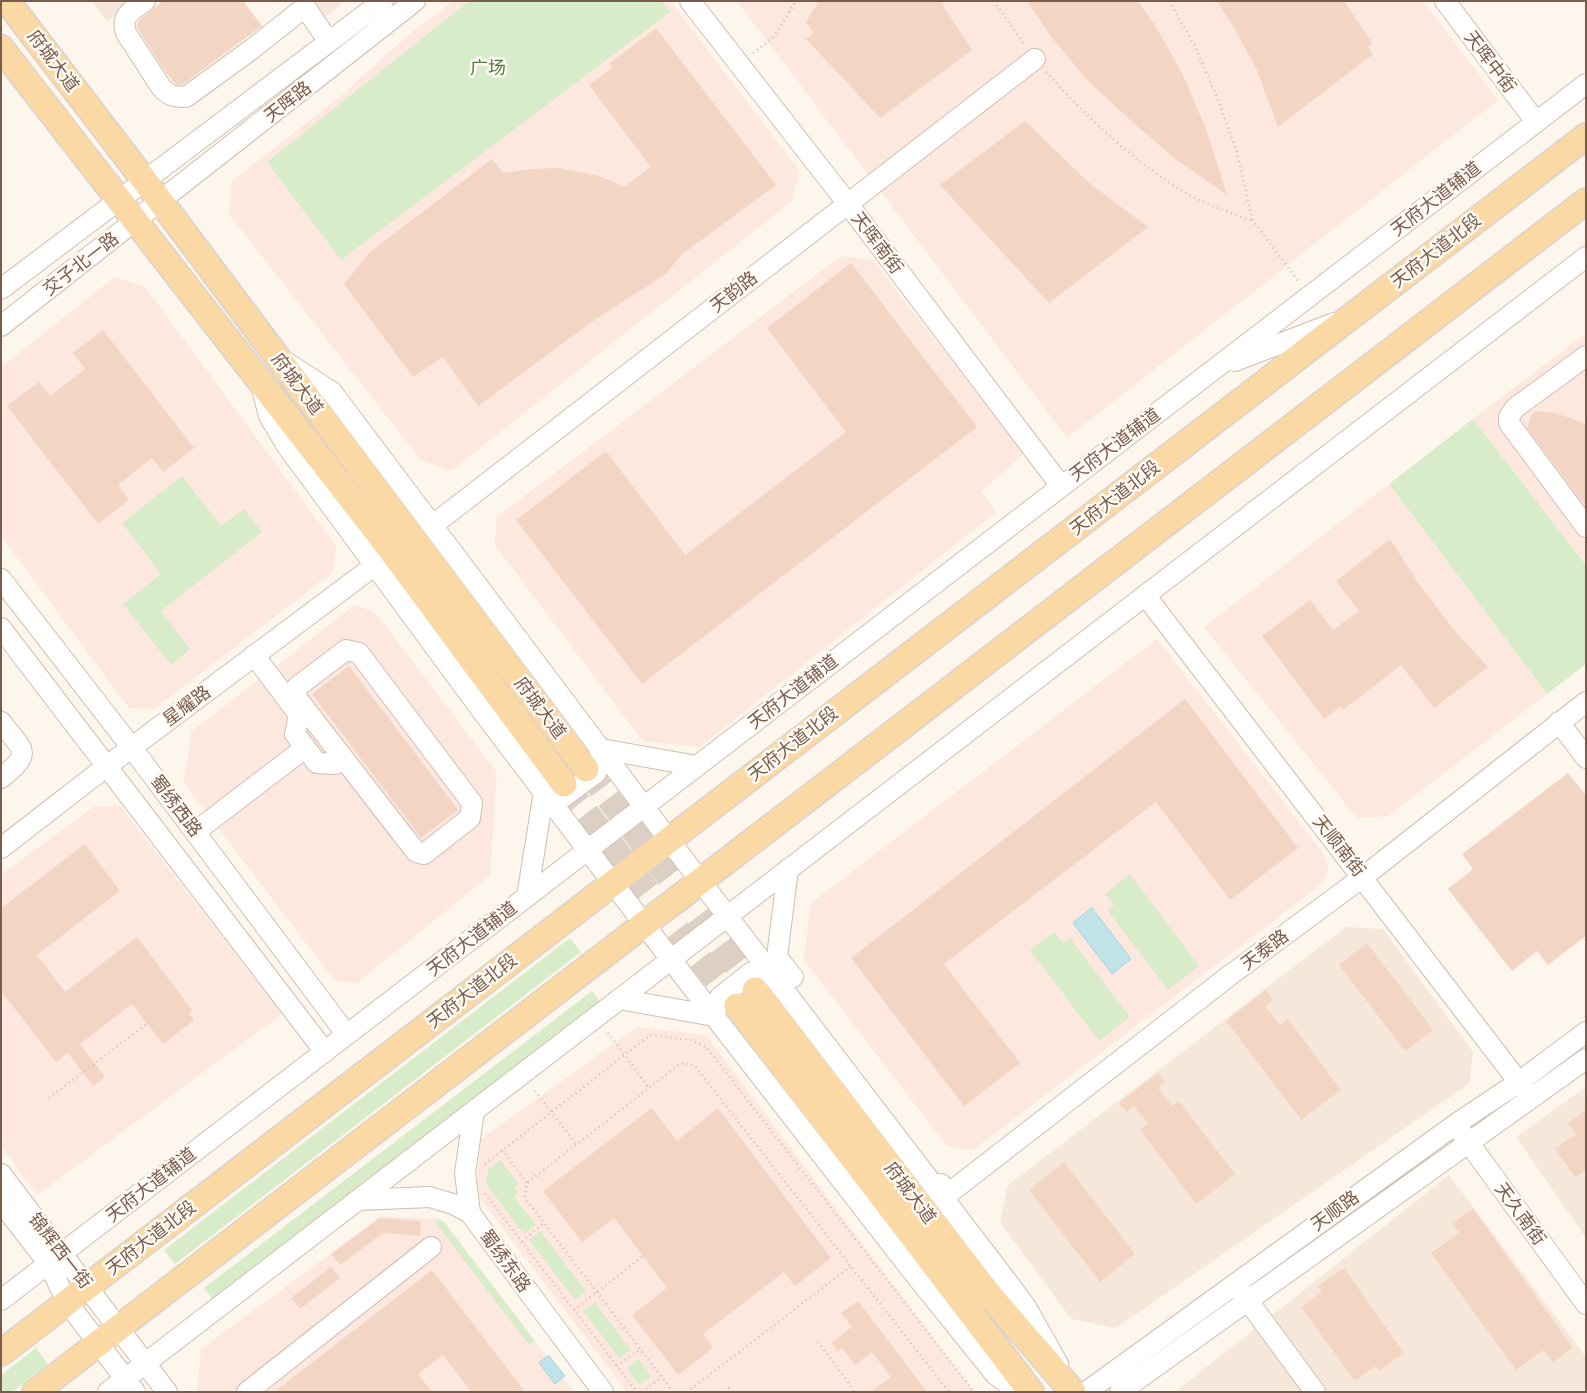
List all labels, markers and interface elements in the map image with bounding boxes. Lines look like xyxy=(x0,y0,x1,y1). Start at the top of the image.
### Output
street label: 府城大道 xyxy=(23,26,83,96)
street label: 天晖中街 xyxy=(1460,27,1520,97)
park label: 广场 xyxy=(470,57,506,79)
street label: 天晖路 xyxy=(260,77,316,127)
street label: 天府大道辅道 xyxy=(1387,157,1485,241)
street label: 天晖南街 xyxy=(847,208,907,278)
street label: 天府大道北段 xyxy=(1387,209,1485,293)
street label: 交子北一路 xyxy=(39,228,123,300)
street label: 天韵路 xyxy=(706,267,762,317)
street label: 府城大道 xyxy=(267,349,327,419)
street label: 天府大道辅道 xyxy=(1065,404,1165,486)
street label: 天府大道北段 xyxy=(1066,456,1164,540)
street label: 天府大道辅道 xyxy=(744,650,842,734)
street label: 府城大道 xyxy=(510,673,570,743)
street label: 星耀路 xyxy=(159,681,215,731)
street label: 天府大道北段 xyxy=(744,702,842,786)
street label: 蜀绣西路 xyxy=(146,771,206,841)
street label: 天顺南街 xyxy=(1308,811,1370,881)
street label: 天府大道辅道 xyxy=(423,897,521,981)
street label: 天泰路 xyxy=(1237,925,1293,975)
street label: 天府大道北段 xyxy=(423,949,521,1033)
street label: 天府大道辅道 xyxy=(102,1143,200,1227)
street label: 府城大道 xyxy=(880,1158,940,1228)
street label: 天久南街 xyxy=(1490,1179,1550,1249)
street label: 天顺路 xyxy=(1307,1186,1363,1236)
street label: 天府大道北段 xyxy=(102,1196,200,1280)
street label: 锦辉西一街 xyxy=(24,1209,96,1293)
street label: 蜀绣东路 xyxy=(475,1226,535,1296)

